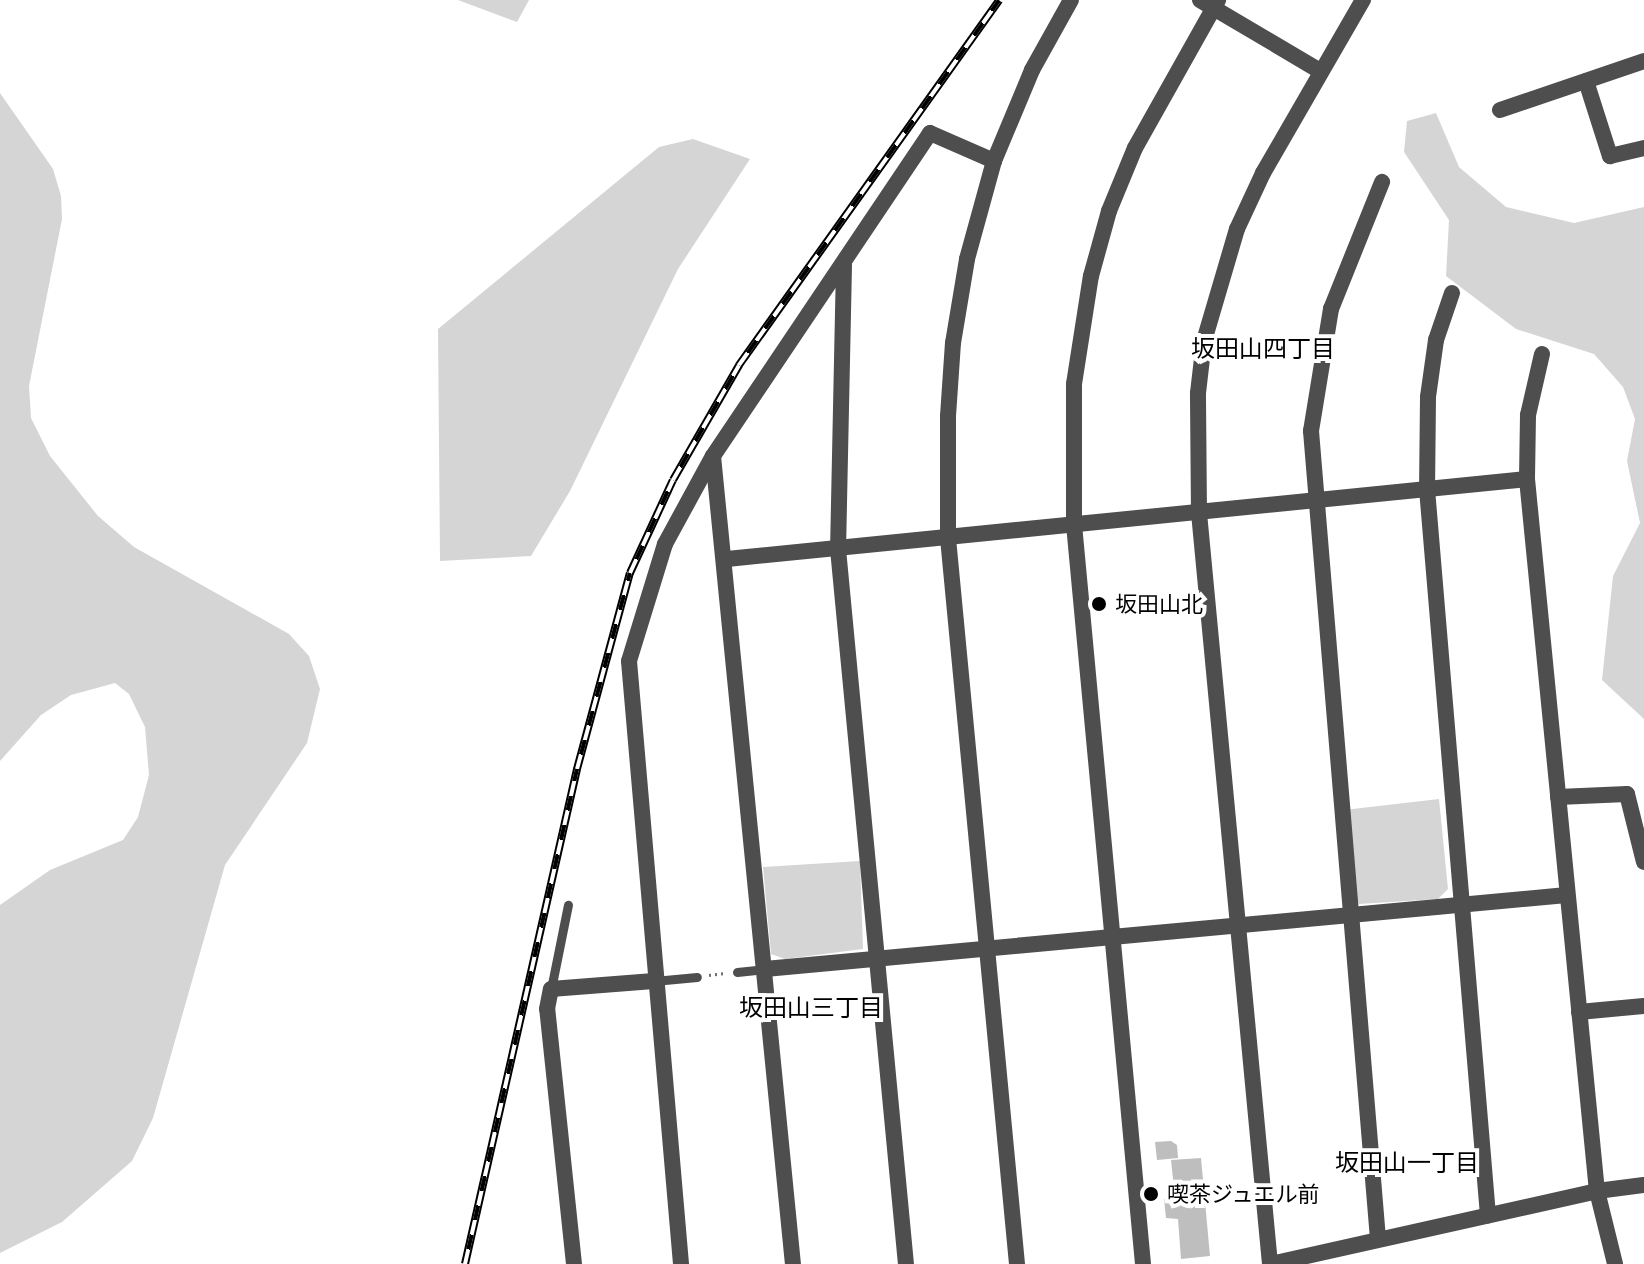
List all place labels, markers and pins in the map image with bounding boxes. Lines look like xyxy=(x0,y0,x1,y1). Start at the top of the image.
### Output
place label: 坂田山北 xyxy=(1115,591,1203,617)
marker: 坂田山北 xyxy=(1090,595,1108,613)
place label: 喫茶ジュエル前 xyxy=(1167,1181,1321,1207)
marker: 喫茶ジュエル前 xyxy=(1142,1185,1160,1203)

